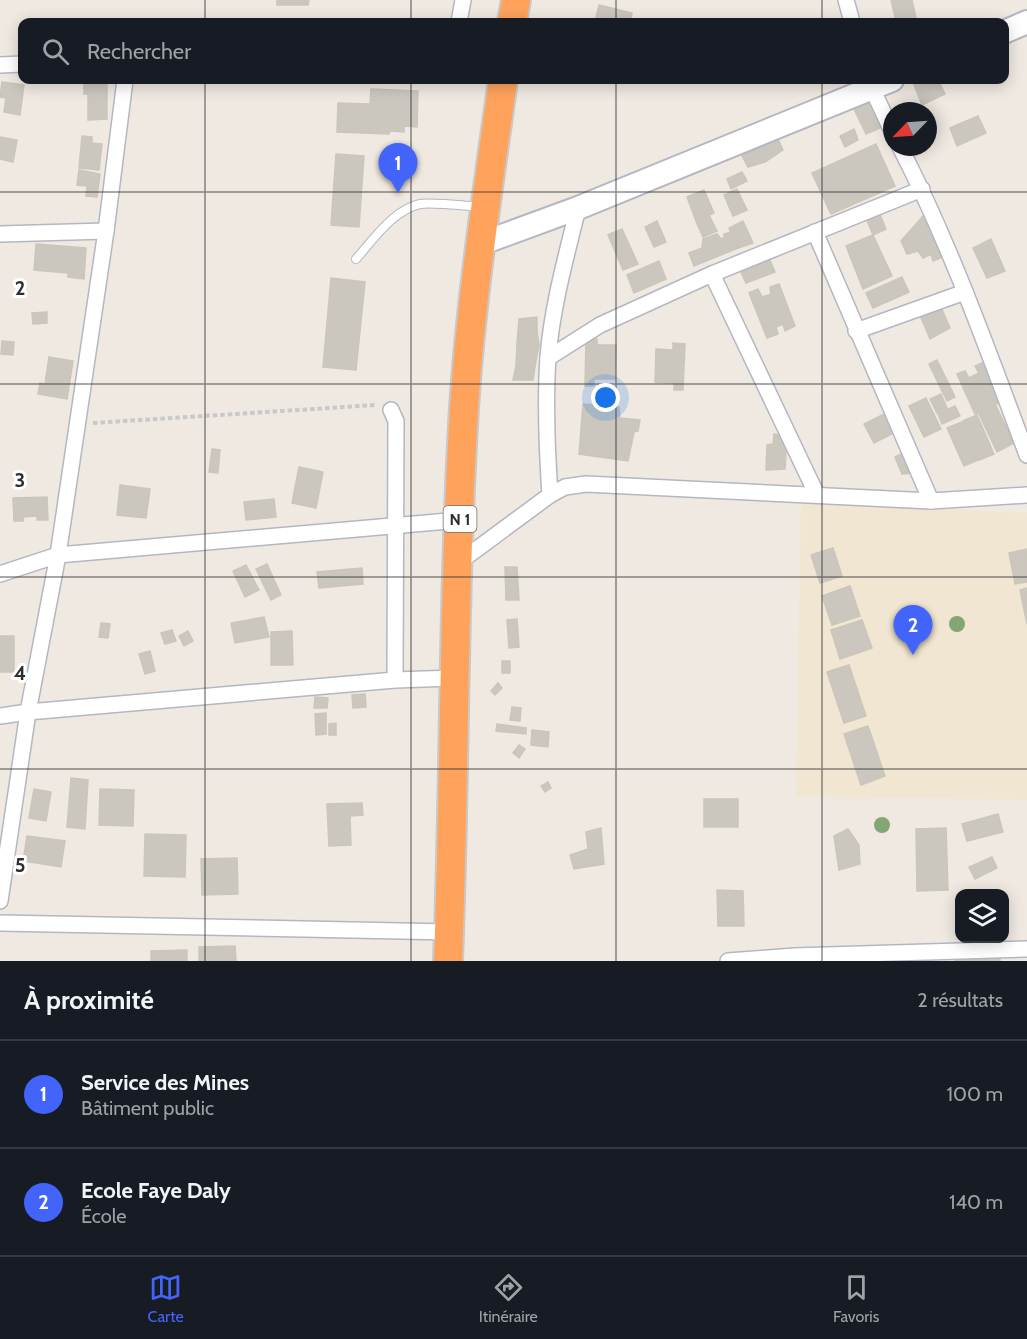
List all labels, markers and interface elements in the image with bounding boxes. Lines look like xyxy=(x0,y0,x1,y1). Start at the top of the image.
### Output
search box xyxy=(18,18,1009,84)
icon: search xyxy=(39,35,72,68)
text: Rechercher xyxy=(87,38,191,65)
north arrow xyxy=(883,102,937,156)
pin: 1 xyxy=(378,144,418,193)
text: 2 xyxy=(15,276,25,300)
your location xyxy=(591,383,620,412)
text: 3 xyxy=(15,468,25,492)
road number: N 1 xyxy=(444,506,476,532)
pin: 2 xyxy=(894,606,932,655)
text: 4 xyxy=(14,661,26,685)
text: 5 xyxy=(15,853,25,877)
map controls xyxy=(955,889,1009,943)
button: layers xyxy=(955,889,1009,943)
text: À proximité xyxy=(24,984,154,1016)
text: 2 résultats xyxy=(917,988,1003,1012)
text: Service des Mines xyxy=(81,1069,249,1096)
text: 1 xyxy=(40,1082,47,1106)
text: 100 m xyxy=(947,1082,1003,1106)
text: Bâtiment public xyxy=(81,1096,214,1120)
text: Ecole Faye Daly xyxy=(81,1177,231,1204)
text: 2 xyxy=(38,1190,49,1214)
text: 140 m xyxy=(949,1190,1003,1214)
text: École xyxy=(81,1204,127,1228)
tab: Carte xyxy=(148,1271,184,1326)
tab: Itinéraire xyxy=(479,1271,538,1326)
tab: Favoris xyxy=(833,1271,879,1326)

